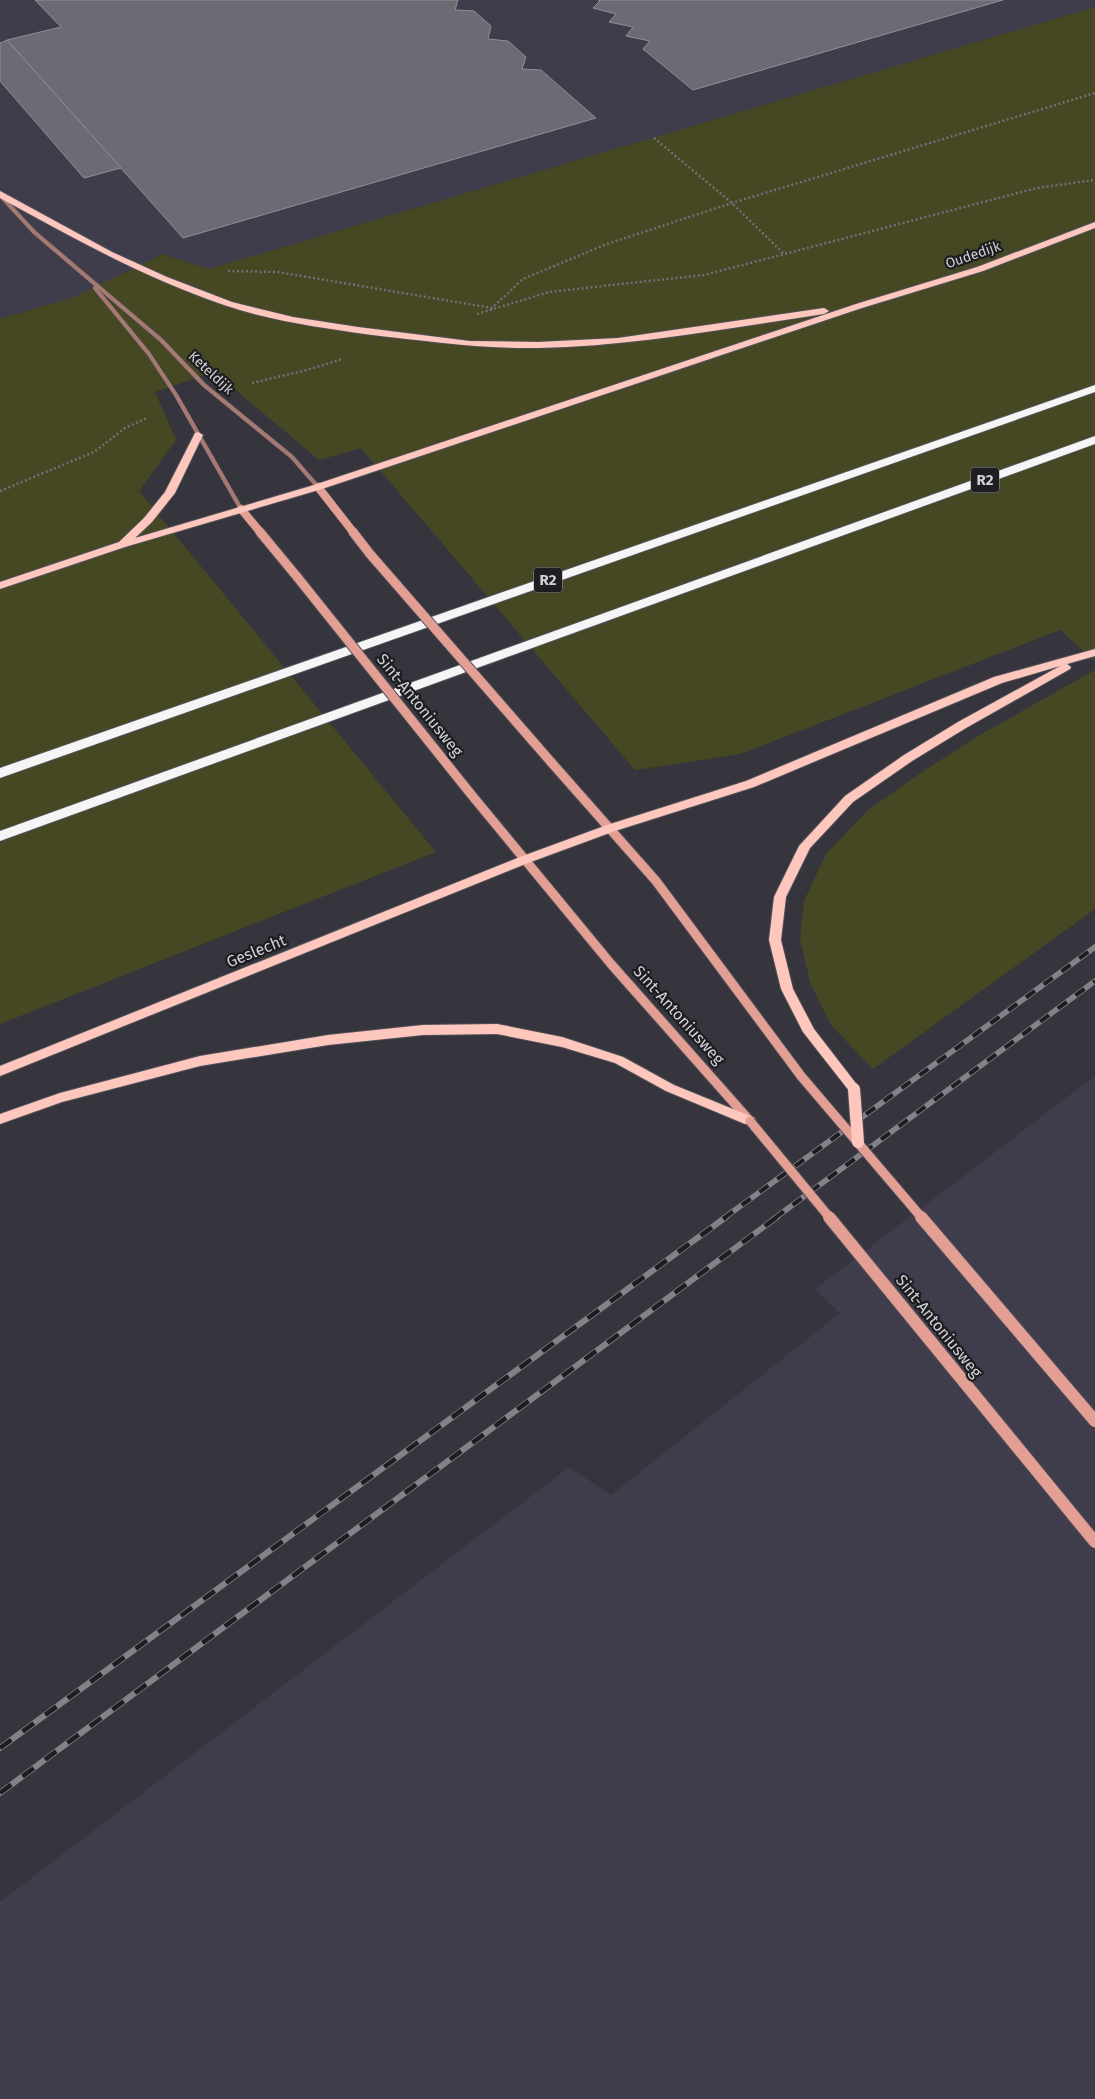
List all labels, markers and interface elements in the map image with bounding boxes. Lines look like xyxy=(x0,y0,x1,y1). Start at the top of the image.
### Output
street label: Oudedijk xyxy=(943,237,1004,272)
street label: Keteldijk xyxy=(185,348,238,399)
road number: R2 xyxy=(971,468,999,492)
road number: R2 xyxy=(534,568,562,592)
street label: Sint-Antoniusweg xyxy=(373,650,468,761)
street label: Geslecht xyxy=(224,930,289,972)
street label: Sint-Antoniusweg xyxy=(630,962,729,1069)
street label: Sint-Antoniusweg xyxy=(892,1271,987,1382)

